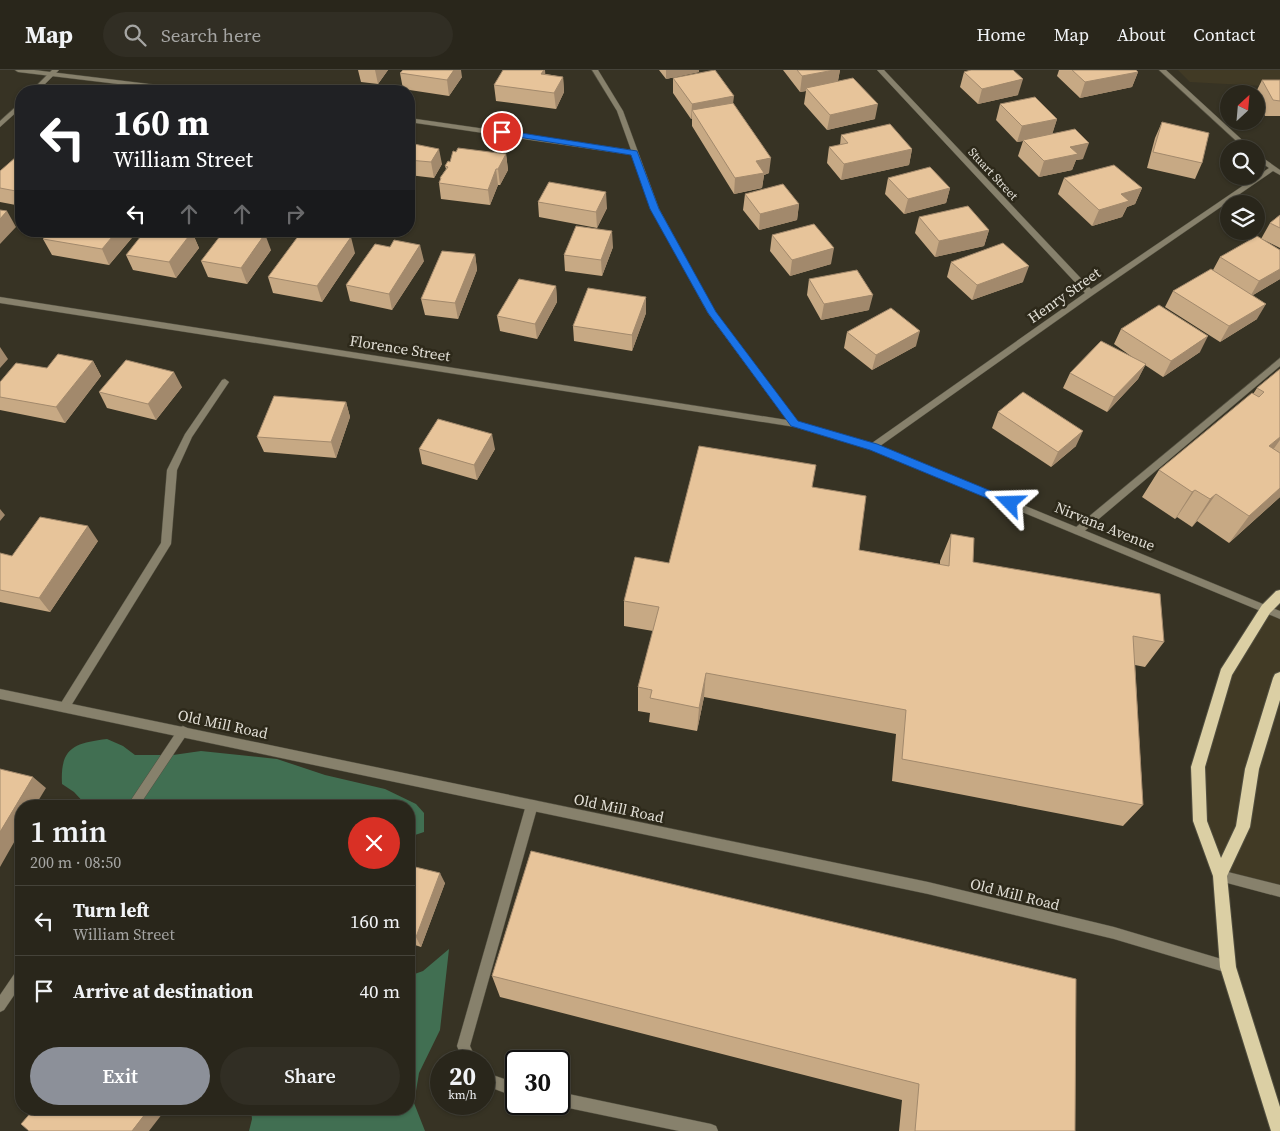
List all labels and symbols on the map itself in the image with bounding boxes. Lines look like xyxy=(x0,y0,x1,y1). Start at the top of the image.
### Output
north arrow xyxy=(1220,85,1265,130)
pin xyxy=(481,111,523,153)
street label: Stuart Street xyxy=(965,144,1021,204)
street label: Henry Street xyxy=(1023,262,1105,328)
street label: Florence Street xyxy=(348,330,452,366)
position arrow xyxy=(983,476,1035,528)
street label: Nirvana Avenue xyxy=(1052,496,1159,556)
street label: Old Mill Road xyxy=(176,704,270,744)
street label: Old Mill Road xyxy=(572,788,666,828)
street label: Old Mill Road xyxy=(968,873,1062,915)
speed limit sign: 30 xyxy=(505,1050,570,1115)

